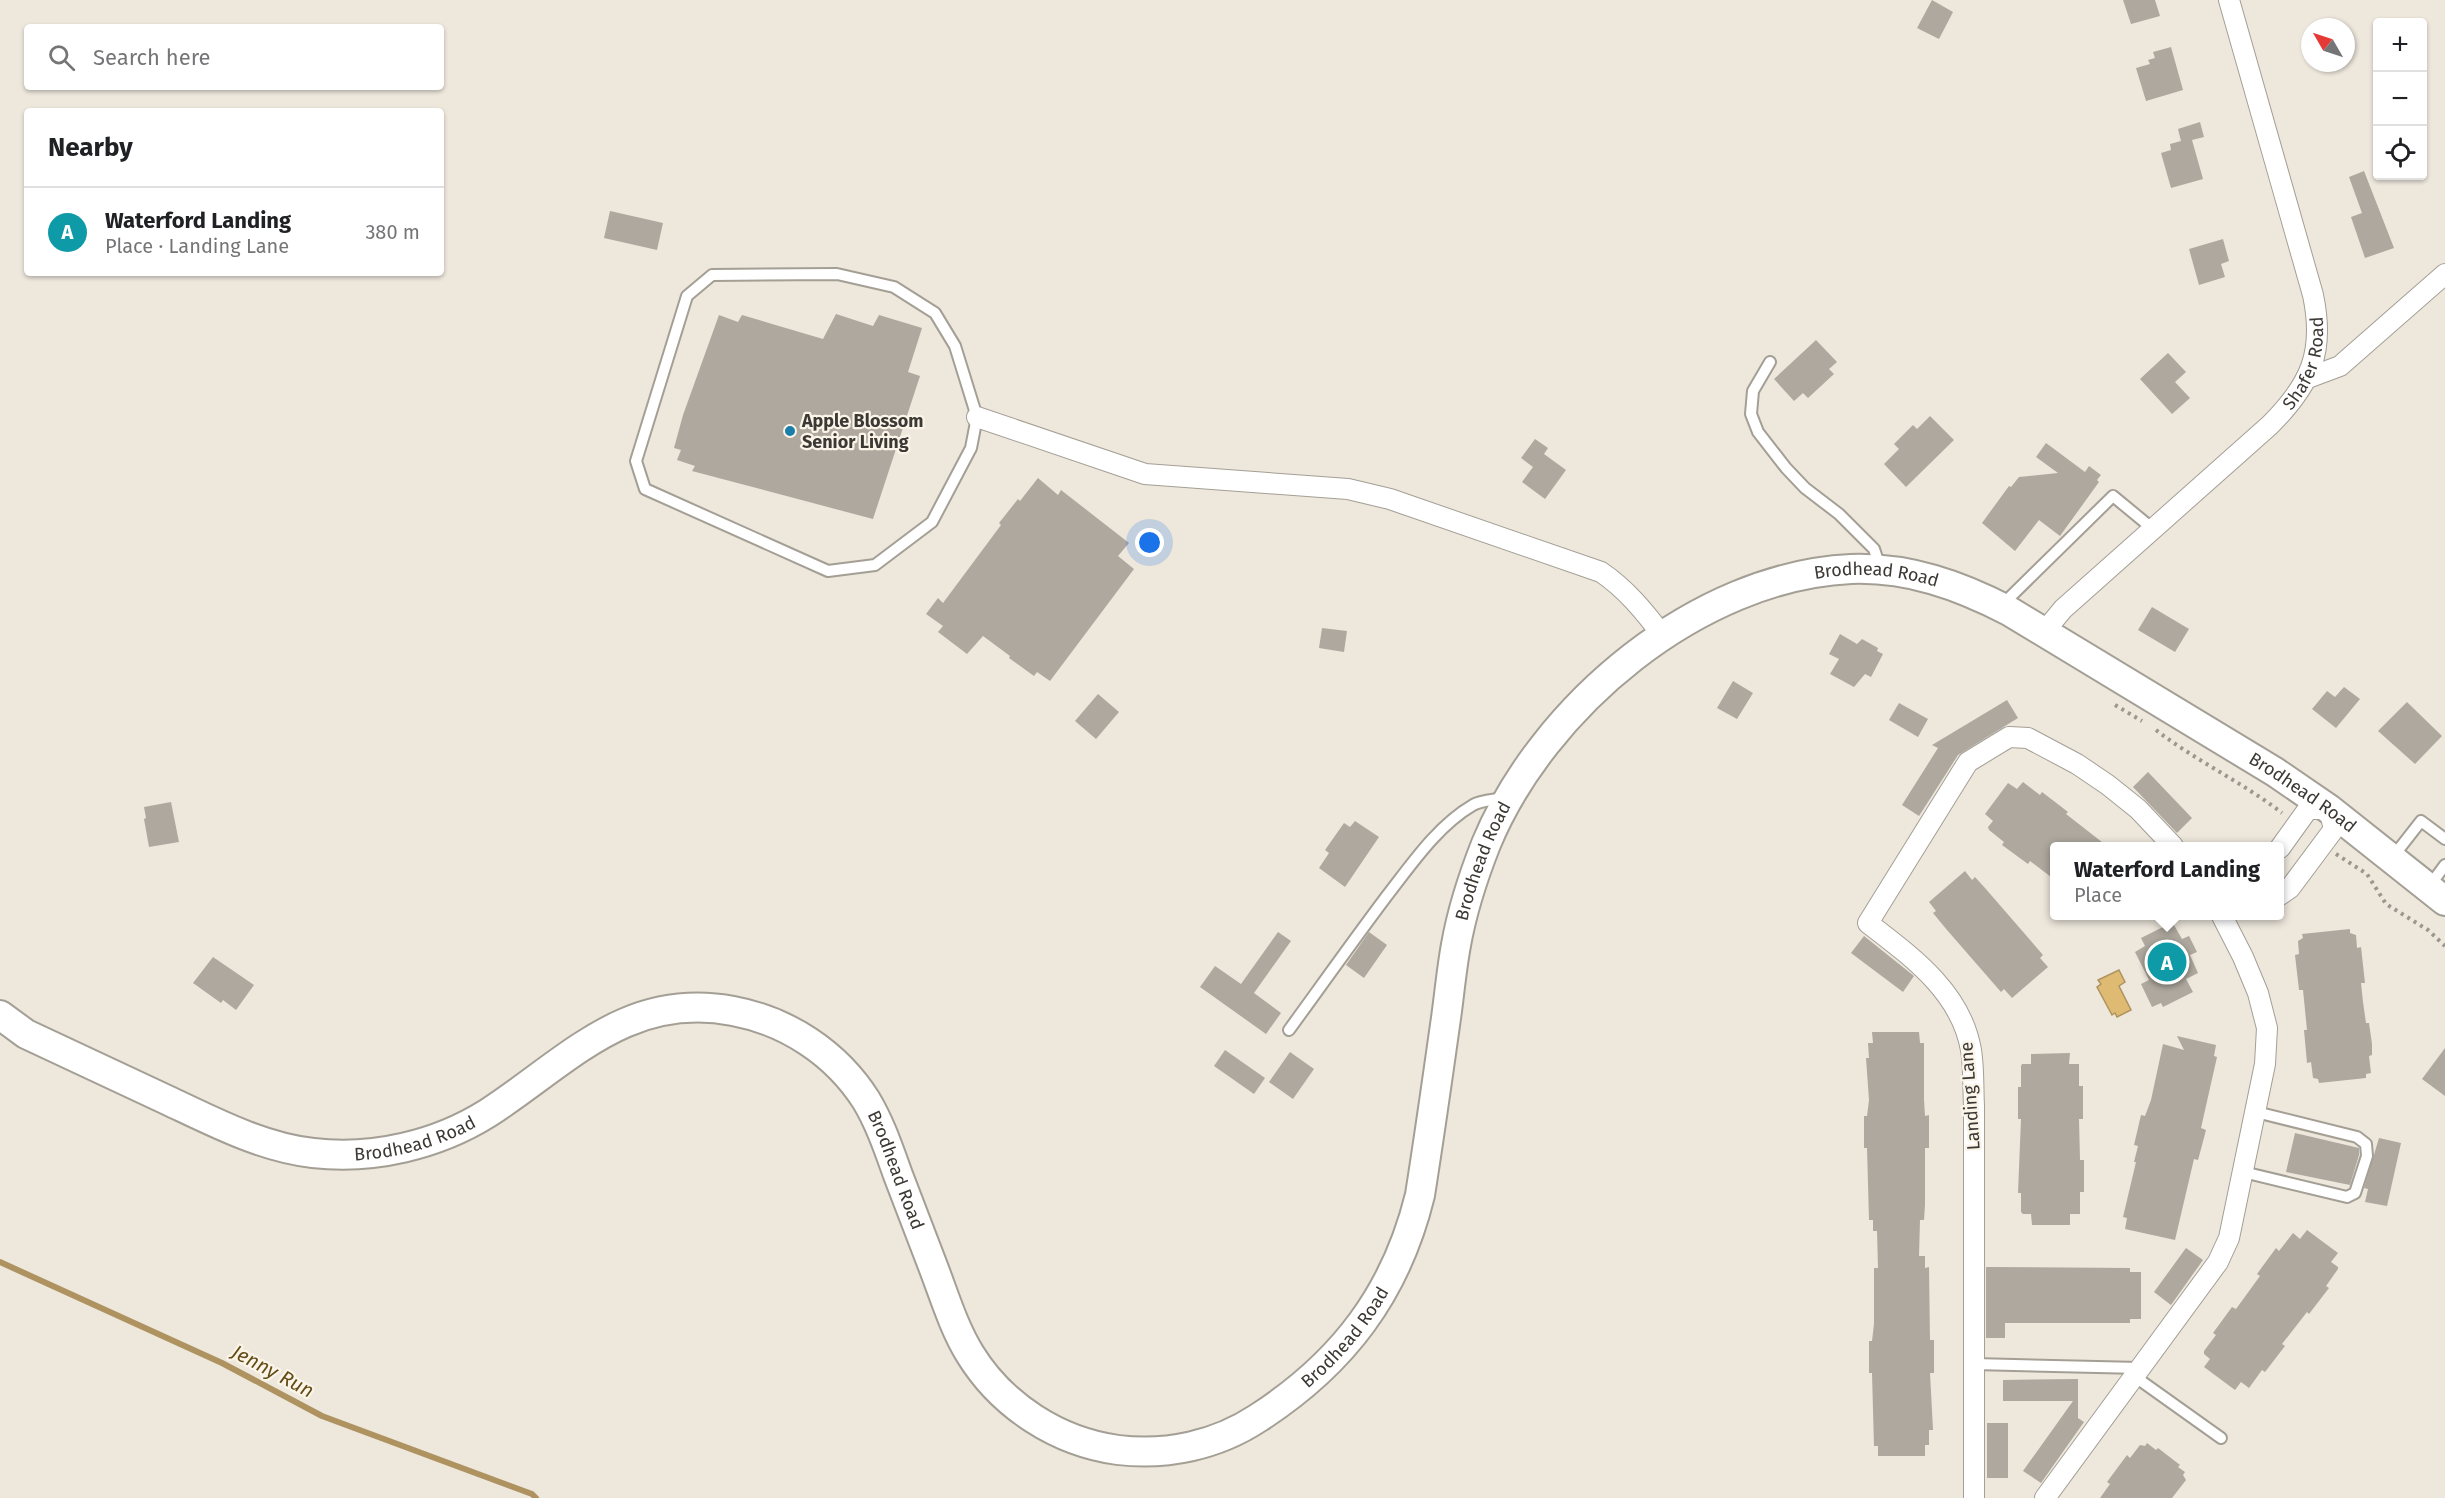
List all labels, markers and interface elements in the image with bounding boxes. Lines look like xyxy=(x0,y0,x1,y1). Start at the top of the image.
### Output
north arrow xyxy=(2301,18,2355,72)
map controls xyxy=(2373,18,2427,180)
button: + xyxy=(2373,18,2427,72)
search box xyxy=(24,24,444,90)
icon: search xyxy=(45,41,78,74)
text: Search here xyxy=(93,44,211,71)
button: − xyxy=(2373,72,2427,126)
button: locate xyxy=(2373,126,2427,180)
text: Nearby xyxy=(48,132,133,163)
text: Waterford Landing xyxy=(105,207,291,234)
text: A xyxy=(62,220,73,244)
text: 380 m xyxy=(365,220,420,244)
text: Place · Landing Lane xyxy=(105,234,289,258)
street label: Shafer Road xyxy=(2278,316,2328,414)
place label: Apple Blossom Senior Living xyxy=(801,410,923,453)
marker: Apple Blossom Senior Living xyxy=(783,424,797,438)
your location xyxy=(1135,528,1164,557)
street label: Brodhead Road xyxy=(1812,558,1941,592)
street label: Brodhead Road xyxy=(2245,748,2361,837)
street label: Brodhead Road xyxy=(1451,798,1516,923)
popup xyxy=(2050,842,2284,920)
text: Waterford Landing xyxy=(2074,856,2260,883)
text: Place xyxy=(2074,883,2122,907)
pin: A xyxy=(2148,940,2186,984)
street label: Landing Lane xyxy=(1955,1041,1985,1151)
street label: Brodhead Road xyxy=(863,1107,929,1233)
street label: Brodhead Road xyxy=(353,1111,479,1165)
street label: Brodhead Road xyxy=(1297,1283,1393,1393)
water label: Jenny Run xyxy=(227,1339,318,1403)

